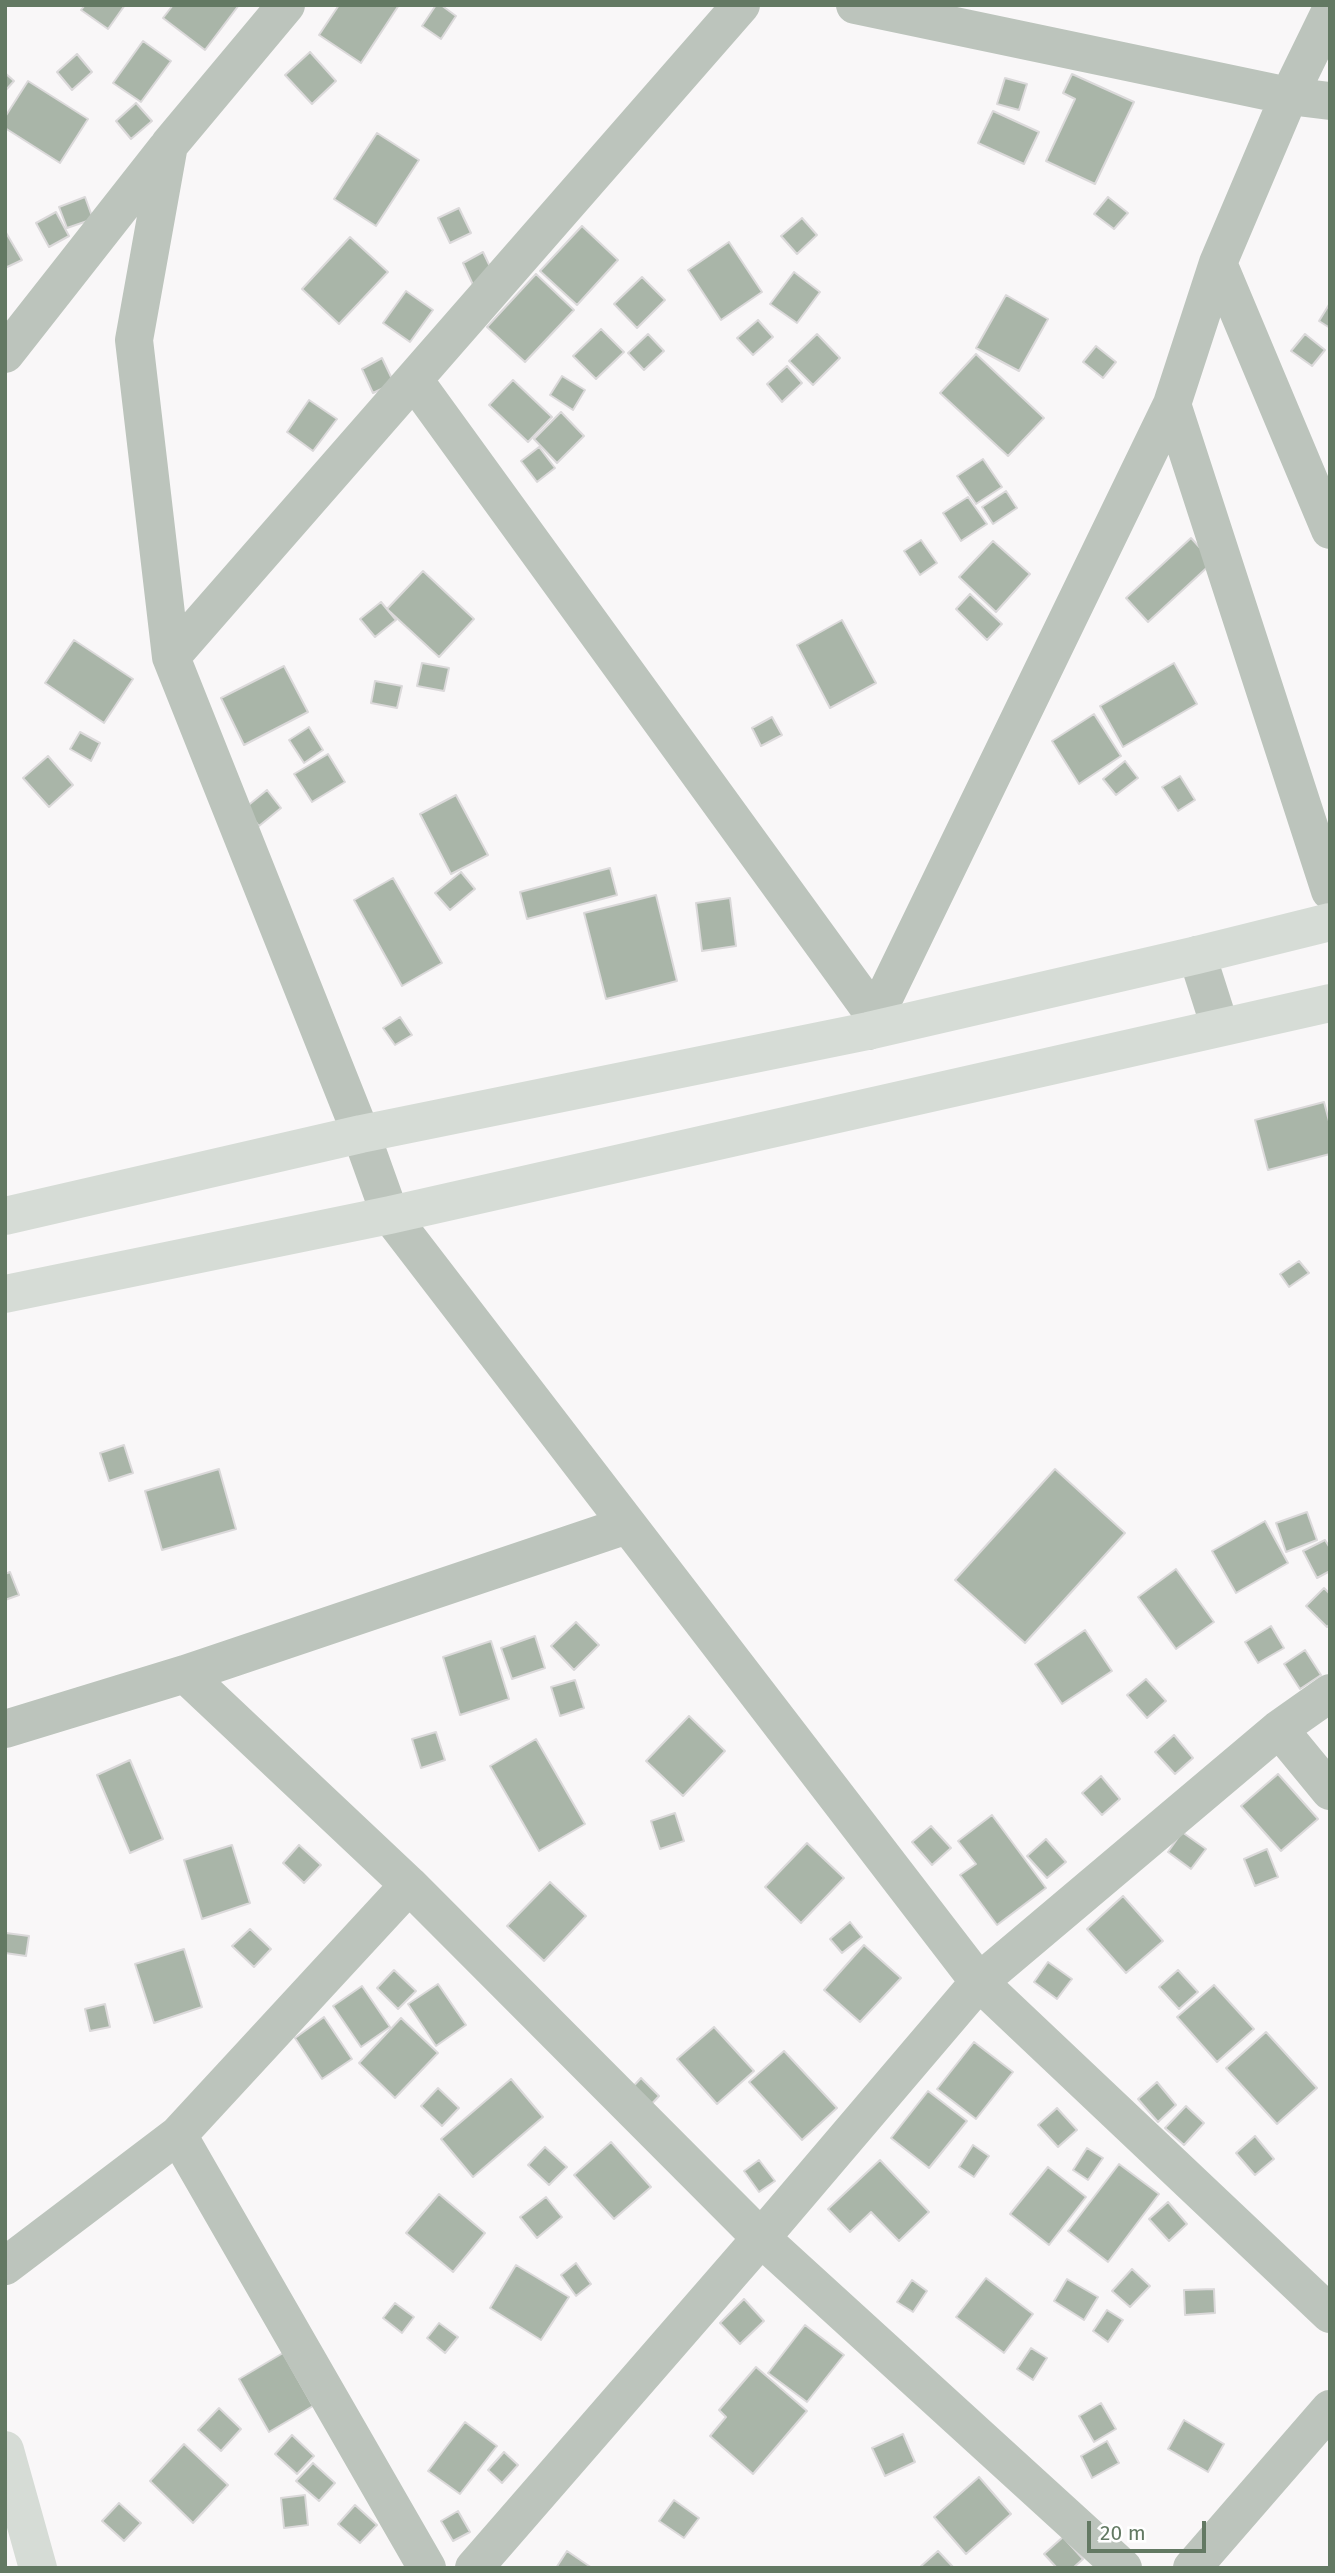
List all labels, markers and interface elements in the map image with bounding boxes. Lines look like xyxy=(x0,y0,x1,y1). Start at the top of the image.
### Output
scale bar xyxy=(1090,2506,1209,2550)
text: 20 m xyxy=(1100,2520,1146,2546)

